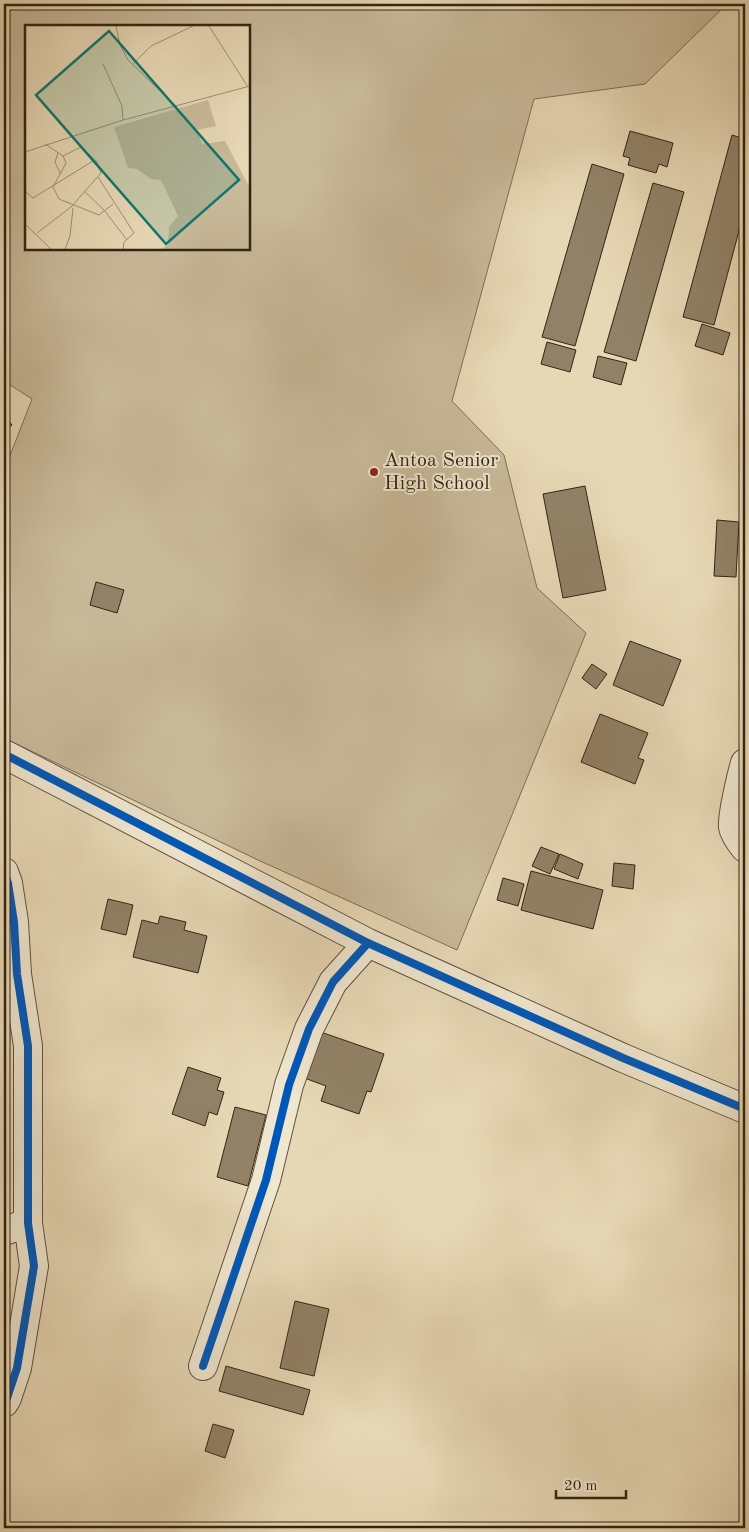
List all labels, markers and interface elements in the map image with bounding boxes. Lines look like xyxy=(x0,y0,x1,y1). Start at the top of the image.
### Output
inset map xyxy=(25,25,250,250)
place label: Antoa Senior High School xyxy=(384,451,498,494)
marker: Antoa Senior High School xyxy=(368,466,380,478)
scale bar xyxy=(556,1467,626,1499)
text: 20 m xyxy=(564,1479,598,1494)

